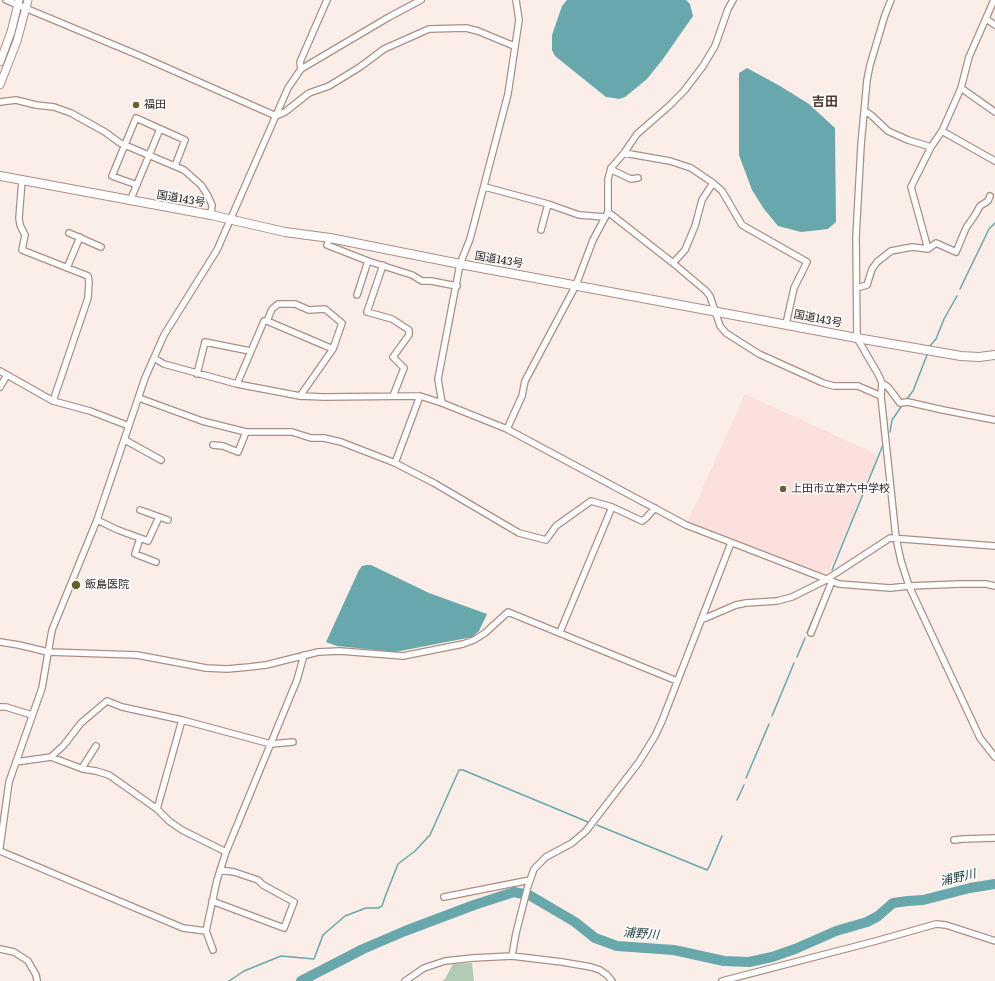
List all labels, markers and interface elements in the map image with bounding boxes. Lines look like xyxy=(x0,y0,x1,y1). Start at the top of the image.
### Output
district label: 吉田 xyxy=(812,94,838,110)
place label: 福田 xyxy=(144,98,166,112)
marker: 福田 xyxy=(131,100,141,110)
street label: 国道143号 xyxy=(156,188,206,210)
street label: 国道143号 xyxy=(474,249,524,271)
street label: 国道143号 xyxy=(793,308,843,330)
place label: 上田市立第六中学校 xyxy=(791,482,890,496)
marker: 上田市立第六中学校 xyxy=(778,484,788,494)
place label: 飯島医院 xyxy=(85,578,129,592)
marker: 飯島医院 xyxy=(70,579,82,591)
water label: 浦野川 xyxy=(939,867,977,889)
water label: 浦野川 xyxy=(623,926,659,942)

